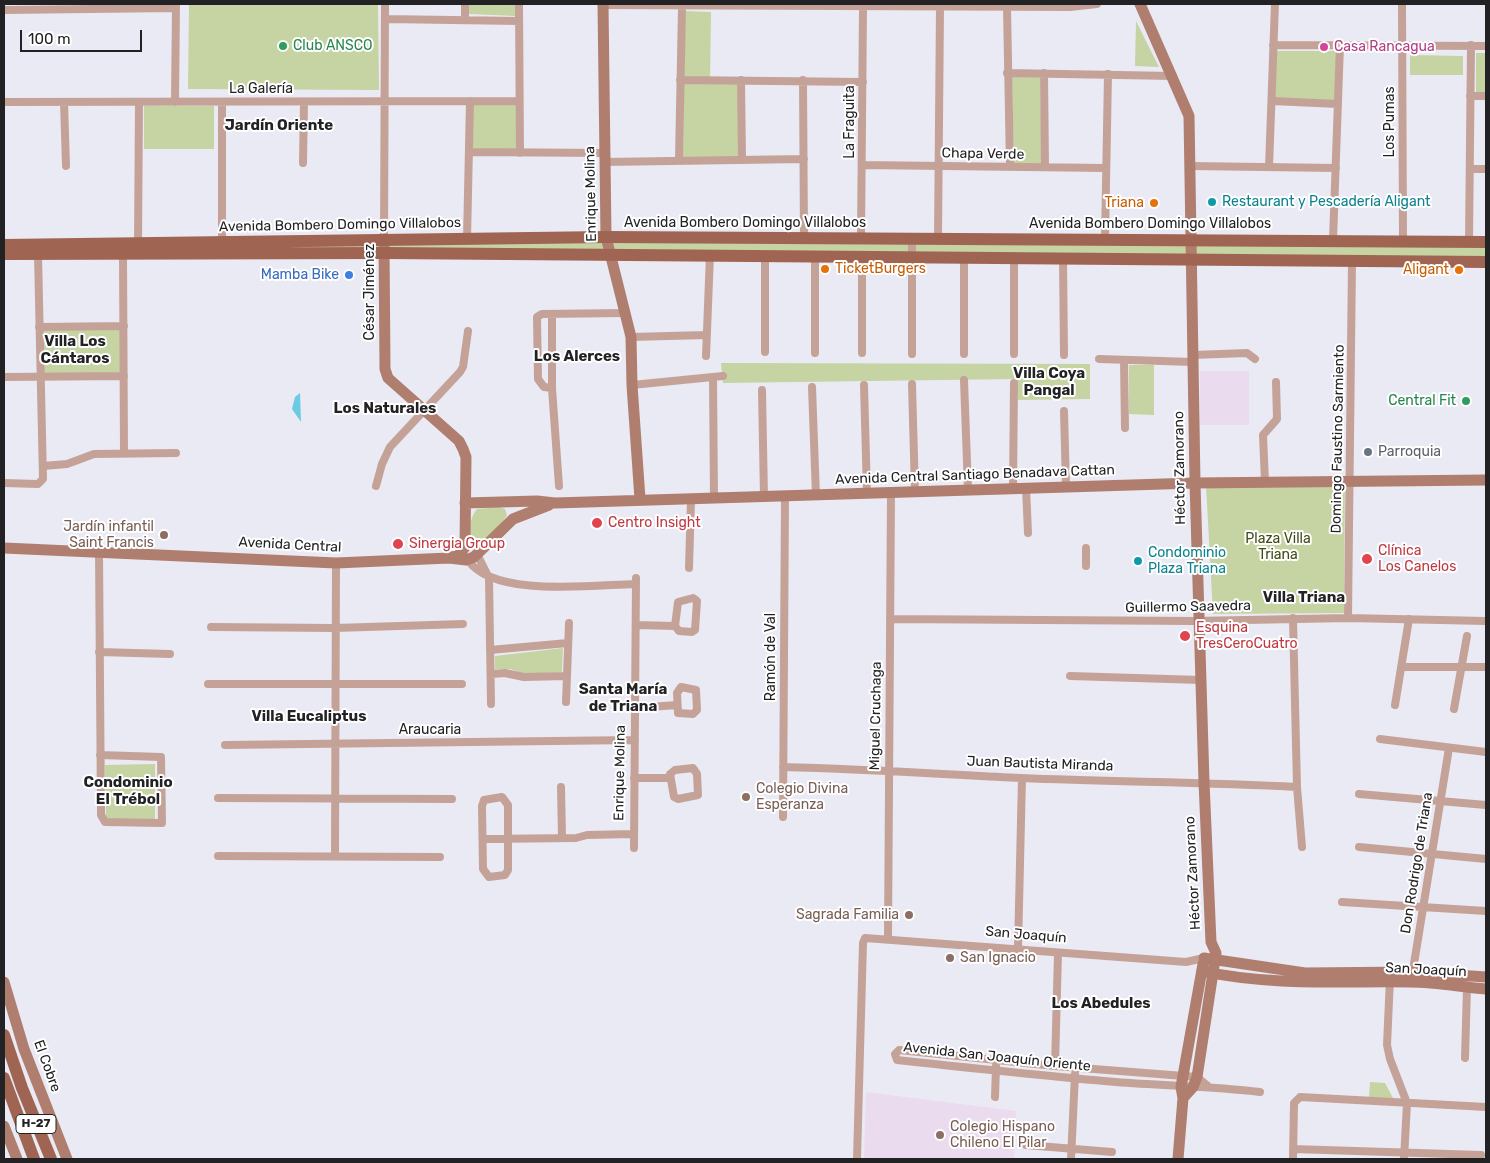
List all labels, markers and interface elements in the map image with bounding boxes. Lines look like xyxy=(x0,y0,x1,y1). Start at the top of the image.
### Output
scale bar xyxy=(22,20,145,52)
text: 100 m xyxy=(28,30,70,48)
place label: Club ANSCO xyxy=(293,38,373,54)
place label: Casa Rancagua xyxy=(1334,39,1435,55)
marker: Club ANSCO xyxy=(277,40,289,52)
marker: Casa Rancagua xyxy=(1318,41,1330,53)
street label: La Galería xyxy=(229,81,293,97)
street label: La Fraguita xyxy=(842,85,858,159)
street label: Los Pumas xyxy=(1382,86,1398,158)
district label: Jardín Oriente xyxy=(225,117,333,135)
street label: Chapa Verde xyxy=(942,145,1024,163)
street label: Enrique Molina xyxy=(582,146,600,242)
place label: Restaurant y Pescadería Aligant xyxy=(1222,194,1431,210)
place label: Triana xyxy=(1104,195,1144,211)
marker: Restaurant y Pescadería Aligant xyxy=(1206,196,1218,208)
marker: Triana xyxy=(1148,197,1160,209)
street label: Avenida Bombero Domingo Villalobos xyxy=(219,214,461,236)
street label: Avenida Bombero Domingo Villalobos xyxy=(624,215,866,231)
street label: Avenida Bombero Domingo Villalobos xyxy=(1029,216,1271,232)
street label: César Jiménez xyxy=(362,244,378,340)
place label: TicketBurgers xyxy=(835,261,926,277)
place label: Aligant xyxy=(1403,262,1449,278)
marker: TicketBurgers xyxy=(819,263,831,275)
marker: Aligant xyxy=(1453,264,1465,276)
place label: Mamba Bike xyxy=(261,267,339,283)
marker: Mamba Bike xyxy=(343,269,355,281)
district label: Villa Los Cántaros xyxy=(41,333,109,368)
street label: Domingo Faustino Sarmiento xyxy=(1328,344,1348,534)
district label: Los Alerces xyxy=(534,348,620,366)
district label: Villa Coya Pangal xyxy=(1013,365,1085,400)
place label: Central Fit xyxy=(1388,393,1456,409)
marker: Central Fit xyxy=(1460,395,1472,407)
district label: Los Naturales xyxy=(334,400,436,418)
street label: Héctor Zamorano xyxy=(1171,411,1189,525)
place label: Parroquia xyxy=(1378,444,1441,460)
marker: Parroquia xyxy=(1362,446,1374,458)
street label: Avenida Central Santiago Benadava Cattan xyxy=(835,462,1115,488)
place label: Centro Insight xyxy=(608,515,701,531)
marker: Centro Insight xyxy=(590,516,604,530)
place label: Jardín infantil Saint Francis xyxy=(63,519,154,552)
marker: Jardín infantil Saint Francis xyxy=(158,529,170,541)
park label: Plaza Villa Triana xyxy=(1245,531,1311,564)
street label: Avenida Central xyxy=(238,534,342,556)
place label: Sinergia Group xyxy=(409,536,505,552)
marker: Sinergia Group xyxy=(391,537,405,551)
place label: Clínica Los Canelos xyxy=(1378,543,1456,576)
place label: Condominio Plaza Triana xyxy=(1148,545,1226,578)
marker: Clínica Los Canelos xyxy=(1360,552,1374,566)
marker: Condominio Plaza Triana xyxy=(1132,555,1144,567)
district label: Villa Triana xyxy=(1263,589,1345,607)
street label: Guillermo Saavedra xyxy=(1125,598,1251,616)
street label: Ramón de Val xyxy=(763,613,779,701)
place label: Esquina TresCeroCuatro xyxy=(1196,620,1298,652)
marker: Esquina TresCeroCuatro xyxy=(1178,629,1192,643)
street label: Miguel Cruchaga xyxy=(867,661,885,771)
district label: Santa María de Triana xyxy=(579,681,667,716)
district label: Villa Eucaliptus xyxy=(252,708,366,726)
street label: Araucaria xyxy=(399,722,461,738)
street label: Enrique Molina xyxy=(611,725,629,821)
street label: Juan Bautista Miranda xyxy=(966,753,1114,775)
district label: Condominio El Trébol xyxy=(83,774,173,809)
place label: Colegio Divina Esperanza xyxy=(756,781,848,814)
marker: Colegio Divina Esperanza xyxy=(740,791,752,803)
street label: Don Rodrigo de Triana xyxy=(1398,791,1436,935)
street label: Héctor Zamorano xyxy=(1182,816,1204,930)
place label: Sagrada Familia xyxy=(796,907,899,923)
marker: Sagrada Familia xyxy=(903,909,915,921)
street label: San Joaquín xyxy=(985,923,1067,947)
place label: San Ignacio xyxy=(960,950,1036,966)
marker: San Ignacio xyxy=(944,952,956,964)
street label: San Joaquín xyxy=(1385,959,1467,981)
district label: Los Abedules xyxy=(1051,995,1151,1013)
street label: El Cobre xyxy=(30,1038,64,1094)
street label: Avenida San Joaquín Oriente xyxy=(902,1039,1092,1075)
road number: H-27 xyxy=(16,1114,56,1134)
place label: Colegio Hispano Chileno El Pilar xyxy=(950,1119,1055,1152)
marker: Colegio Hispano Chileno El Pilar xyxy=(934,1129,946,1141)

